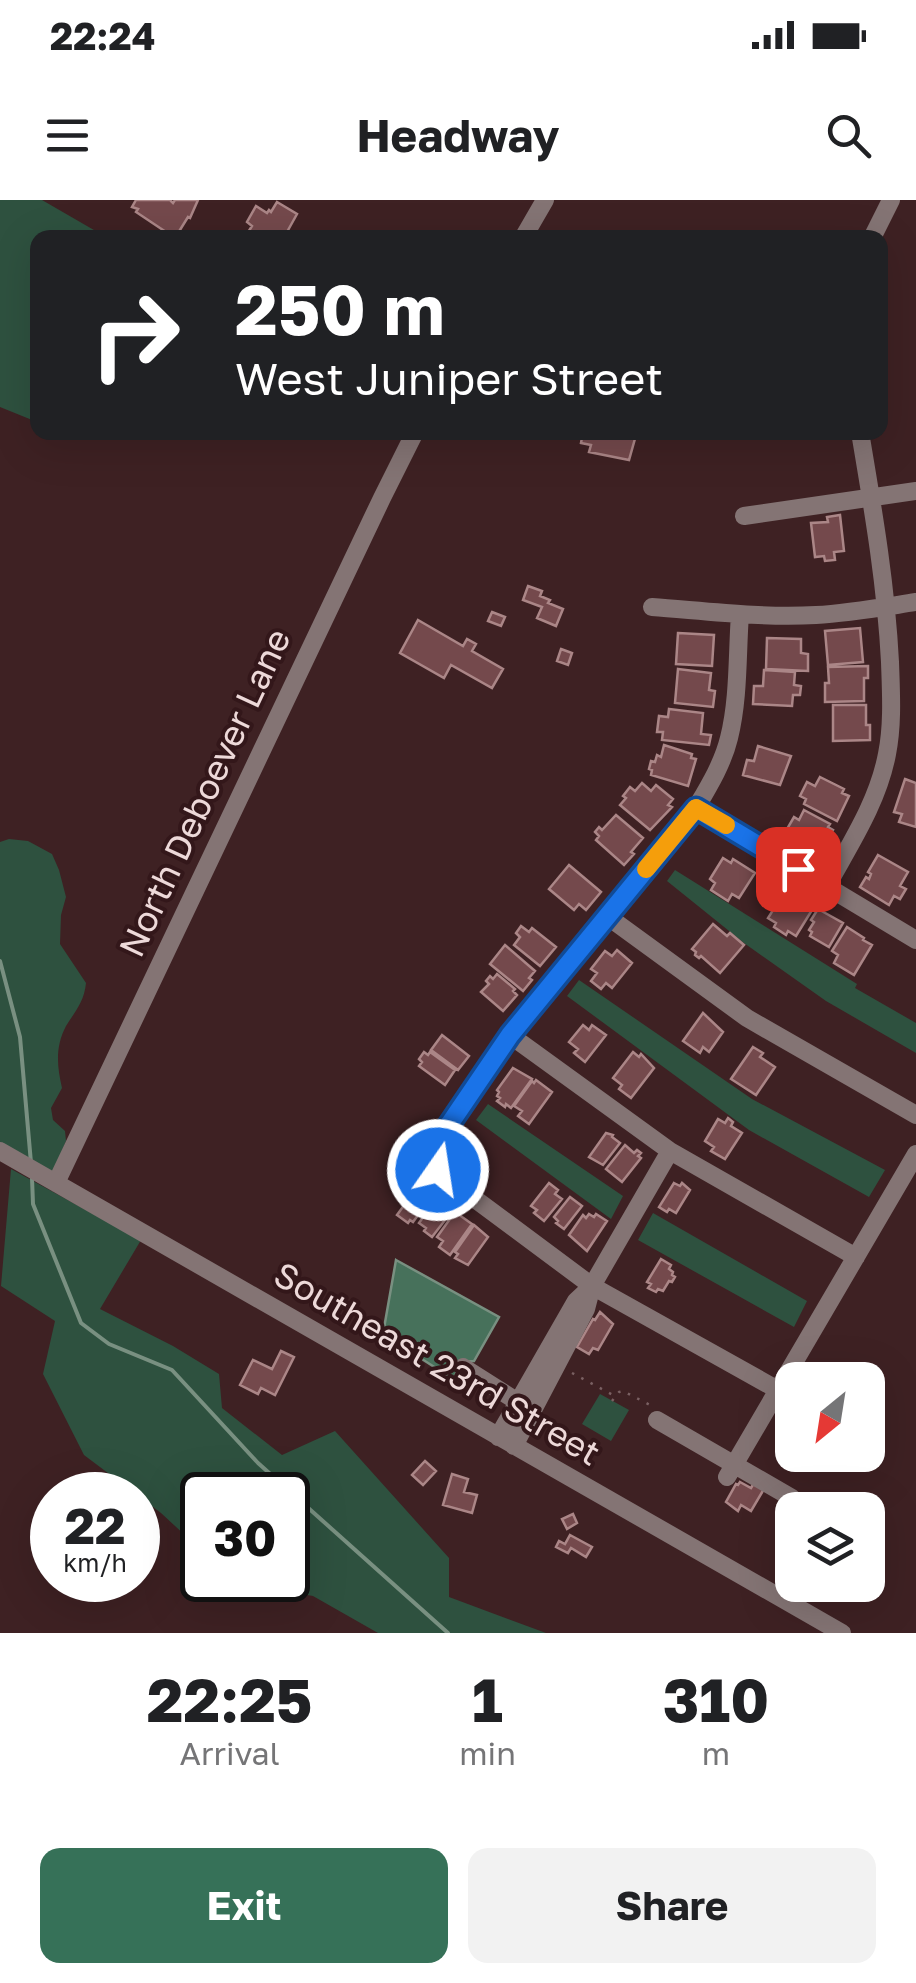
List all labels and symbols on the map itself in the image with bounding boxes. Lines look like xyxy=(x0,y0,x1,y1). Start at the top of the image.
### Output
street label: North Deboever Lane xyxy=(110,622,298,963)
pin xyxy=(756,827,841,912)
position arrow xyxy=(386,1118,490,1222)
street label: Southeast 23rd Street xyxy=(267,1253,608,1474)
north arrow xyxy=(775,1362,885,1472)
speed limit sign: 30 xyxy=(180,1472,310,1602)

